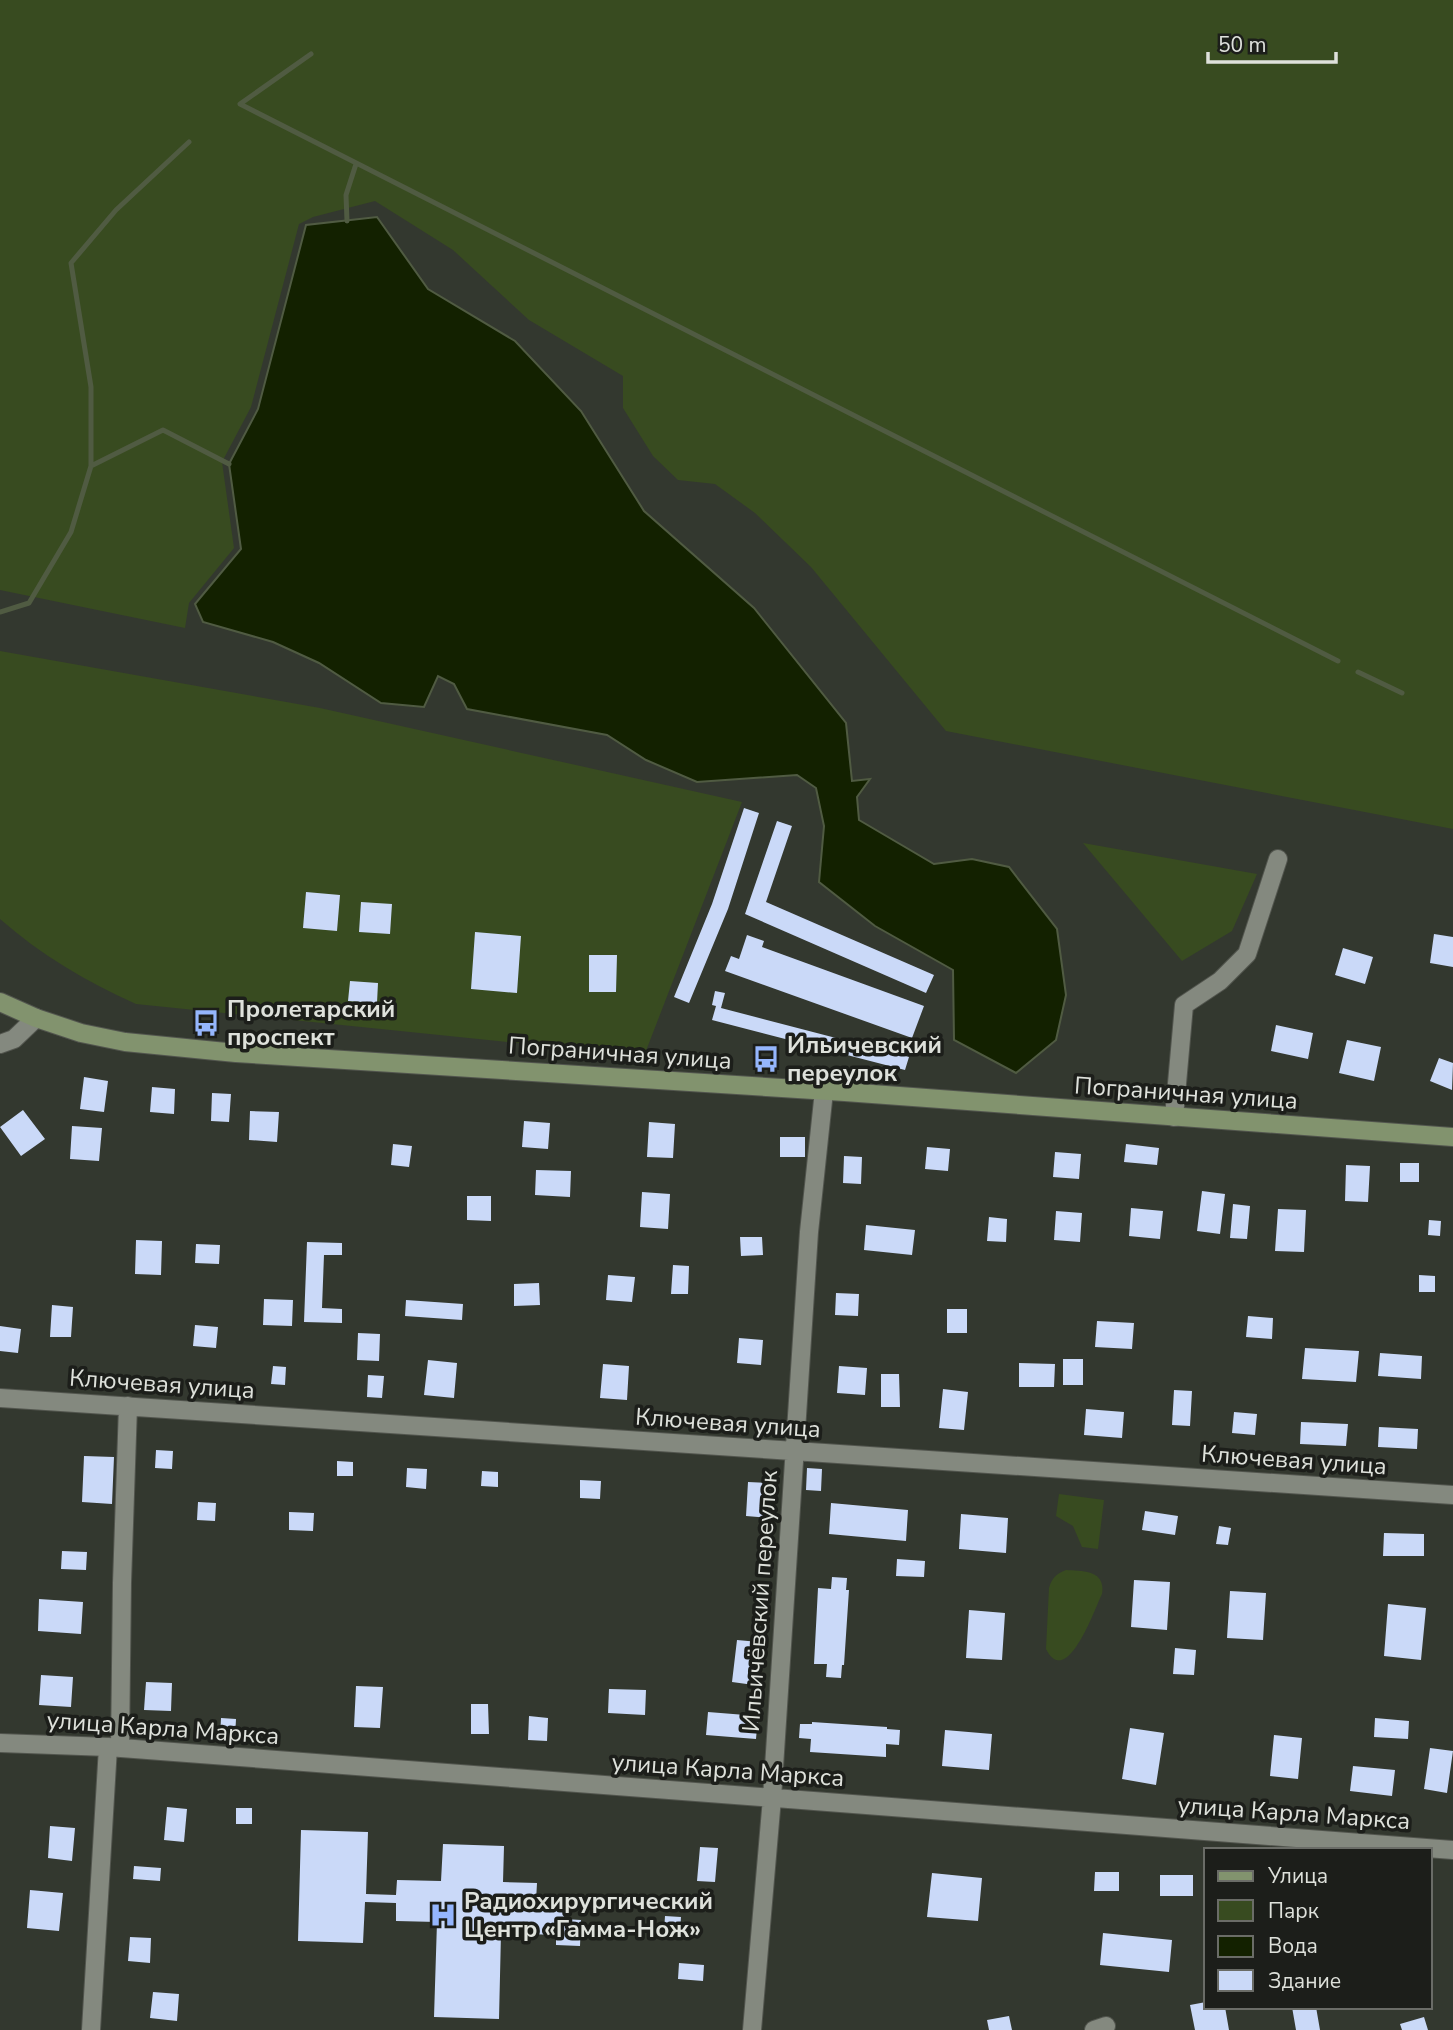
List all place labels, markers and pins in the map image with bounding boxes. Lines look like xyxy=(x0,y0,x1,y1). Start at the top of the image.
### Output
place label: Пролетарский проспект xyxy=(227,993,395,1053)
bus stop icon: Пролетарский проспект xyxy=(191,1008,221,1038)
place label: Ильичевский переулок xyxy=(787,1029,942,1089)
bus stop icon: Ильичевский переулок xyxy=(751,1044,781,1074)
place label: Радиохирургический Центр «Гамма-Нож» xyxy=(464,1885,713,1945)
hospital icon: Радиохирургический Центр «Гамма-Нож» xyxy=(428,1900,458,1930)

